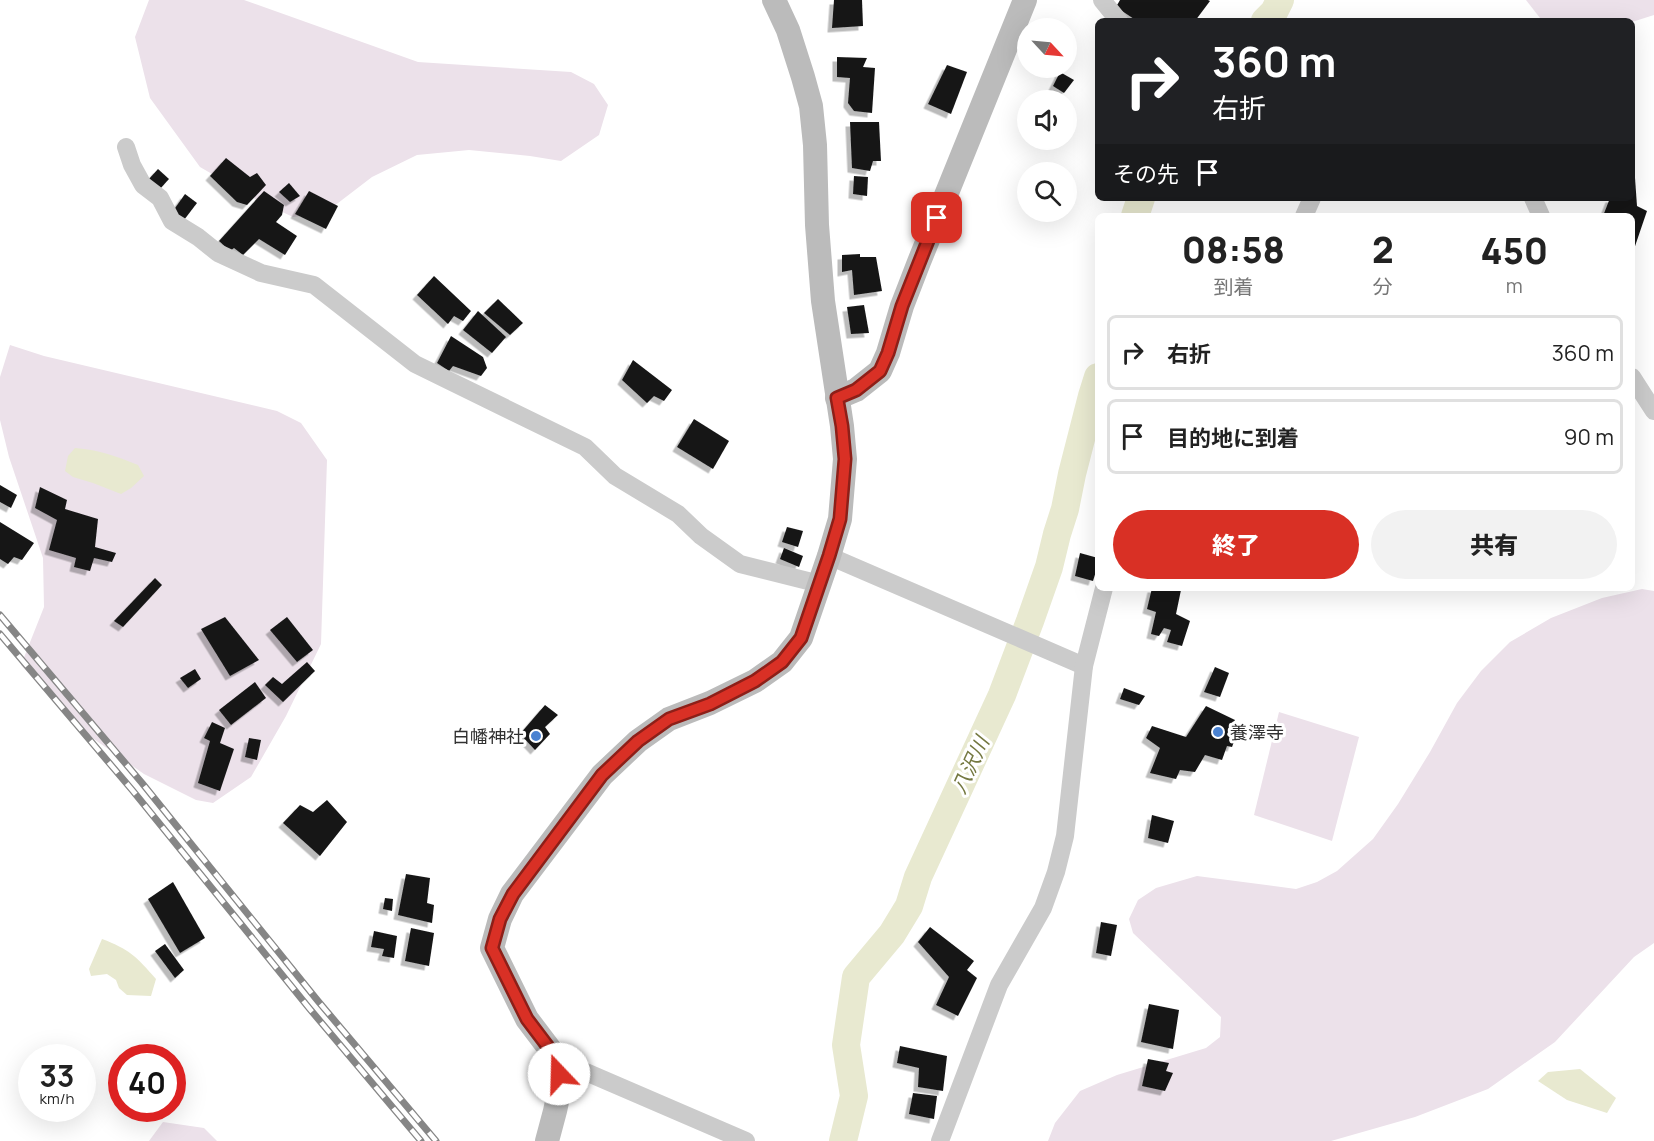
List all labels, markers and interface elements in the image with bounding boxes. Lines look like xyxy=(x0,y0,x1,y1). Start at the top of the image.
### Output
north arrow xyxy=(1017,18,1077,78)
map controls xyxy=(1017,18,1077,222)
text: 360 m xyxy=(1212,32,1336,90)
icon: right xyxy=(1113,42,1191,120)
text: 右折 xyxy=(1212,89,1266,126)
button: sound xyxy=(1017,90,1077,150)
icon: arrive xyxy=(1191,156,1224,189)
text: その先 xyxy=(1113,159,1179,189)
button: search xyxy=(1017,162,1077,222)
pin xyxy=(911,192,962,243)
icon: arrive xyxy=(920,201,953,234)
text: 08:58 xyxy=(1182,225,1285,274)
text: 2 xyxy=(1372,225,1394,274)
text: 450 xyxy=(1481,226,1548,275)
text: m xyxy=(1506,272,1523,299)
text: 到着 xyxy=(1213,273,1253,300)
text: 分 xyxy=(1373,273,1393,300)
icon: right xyxy=(1116,336,1149,369)
text: 360 m xyxy=(1552,338,1614,368)
text: 右折 xyxy=(1167,339,1211,369)
icon: arrive xyxy=(1116,420,1149,453)
text: 90 m xyxy=(1564,422,1614,452)
text: 目的地に到着 xyxy=(1167,423,1299,453)
button: 終了 xyxy=(1113,510,1359,579)
button: 共有 xyxy=(1371,510,1617,579)
place label: 養澤寺 xyxy=(1230,720,1284,744)
place label: 白幡神社 xyxy=(452,724,524,748)
marker: 養澤寺 xyxy=(1211,725,1225,739)
marker: 白幡神社 xyxy=(529,729,543,743)
water label: 八沢川 xyxy=(945,730,996,798)
position arrow xyxy=(527,1042,591,1106)
speed limit sign: 40 xyxy=(108,1044,186,1122)
text: 33 xyxy=(40,1055,74,1096)
text: km/h xyxy=(40,1088,74,1109)

